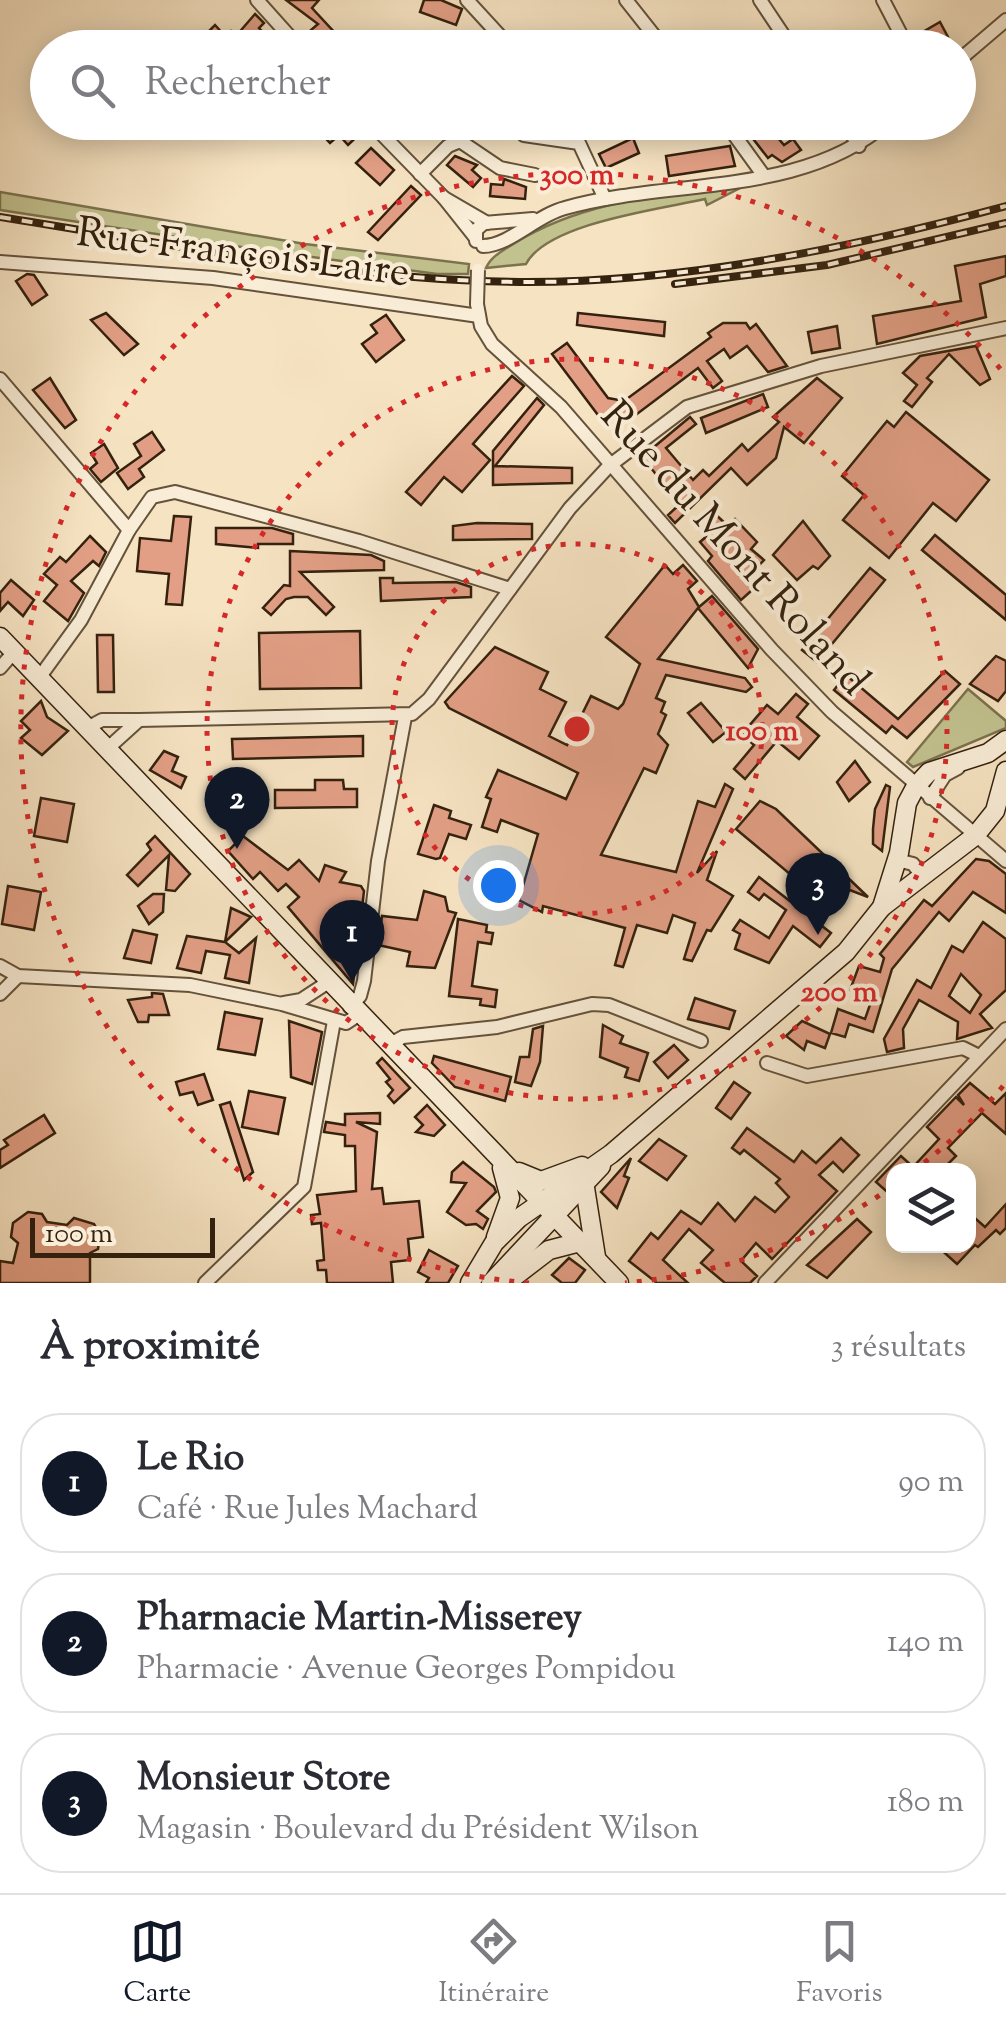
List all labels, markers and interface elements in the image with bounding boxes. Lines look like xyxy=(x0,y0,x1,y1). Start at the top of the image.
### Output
search box xyxy=(30,30,976,140)
icon: search xyxy=(65,58,120,113)
text: Rechercher xyxy=(145,58,331,112)
text: 300 m xyxy=(540,155,615,198)
street label: Rue François Laire xyxy=(73,205,413,305)
street label: Rue du Mont Roland xyxy=(584,390,882,710)
centre of rings xyxy=(559,711,595,747)
text: 100 m xyxy=(726,711,799,754)
pin: 2 xyxy=(204,766,270,849)
pin: 3 xyxy=(786,852,850,935)
your location xyxy=(473,860,524,911)
pin: 1 xyxy=(320,900,384,982)
text: 200 m xyxy=(801,972,878,1015)
map controls xyxy=(886,1163,976,1253)
button: layers xyxy=(886,1163,976,1253)
scale bar xyxy=(30,1213,215,1258)
text: 100 m xyxy=(45,1215,113,1255)
text: À proximité xyxy=(40,1318,260,1378)
text: 3 résultats xyxy=(831,1325,966,1371)
text: Le Rio xyxy=(137,1433,244,1487)
text: 1 xyxy=(69,1460,80,1506)
text: 90 m xyxy=(898,1460,964,1506)
text: Café · Rue Jules Machard xyxy=(137,1487,478,1533)
text: Pharmacie Martin-Misserey xyxy=(137,1593,582,1647)
text: 2 xyxy=(67,1620,82,1666)
text: 140 m xyxy=(887,1620,964,1666)
text: Pharmacie · Avenue Georges Pompidou xyxy=(137,1647,676,1693)
text: Monsieur Store xyxy=(137,1753,390,1807)
text: 3 xyxy=(68,1780,81,1826)
text: 180 m xyxy=(887,1780,964,1826)
text: Magasin · Boulevard du Président Wilson xyxy=(137,1807,699,1853)
tab: Carte xyxy=(124,1914,191,2014)
tab: Itinéraire xyxy=(438,1914,549,2014)
tab: Favoris xyxy=(796,1914,882,2014)

